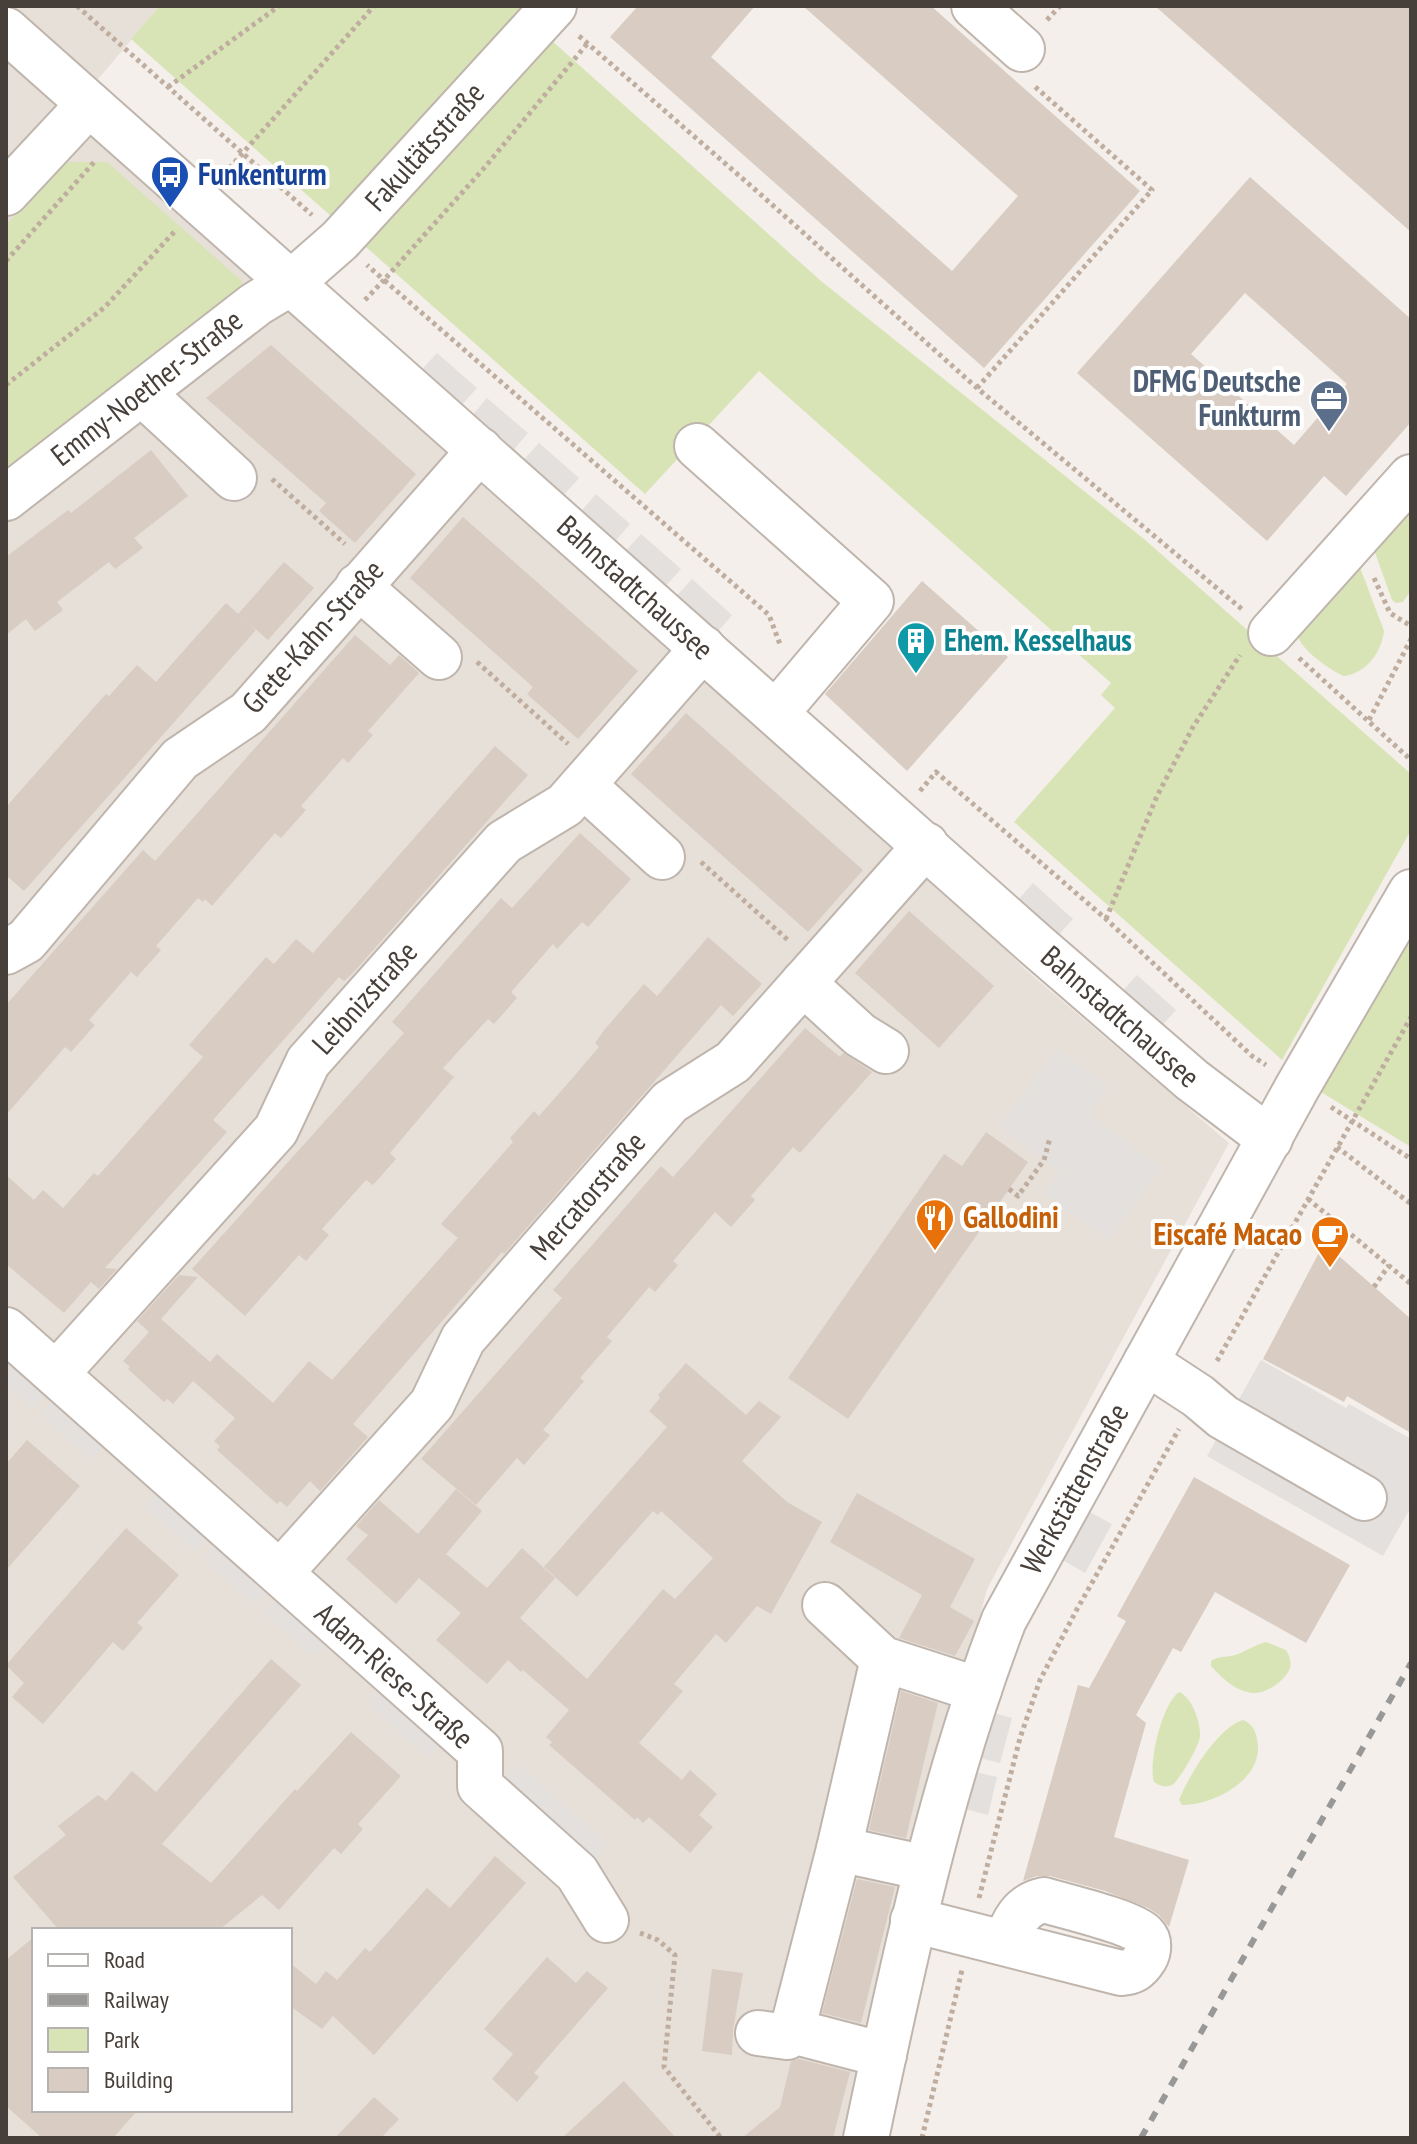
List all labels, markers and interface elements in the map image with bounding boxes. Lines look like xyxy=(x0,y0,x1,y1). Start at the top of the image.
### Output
street label: Fakultätsstraße xyxy=(356,73,492,219)
bus stop icon: Funkenturm xyxy=(149,154,191,209)
place label: Funkenturm xyxy=(198,154,327,193)
street label: Emmy-Noether-Straße xyxy=(42,300,250,474)
place label: DFMG Deutsche Funkturm xyxy=(1133,361,1301,434)
office icon: DFMG Deutsche Funkturm xyxy=(1308,378,1350,433)
street label: Bahnstadtchaussee xyxy=(550,506,722,667)
street label: Grete-Kahn-Straße xyxy=(232,551,391,721)
building icon: Ehem. Kesselhaus xyxy=(895,620,937,675)
place label: Ehem. Kesselhaus xyxy=(944,620,1132,659)
street label: Leibnizstraße xyxy=(303,932,425,1062)
street label: Bahnstadtchaussee xyxy=(1034,936,1208,1095)
street label: Mercatorstraße xyxy=(521,1123,653,1267)
restaurant icon: Gallodini xyxy=(914,1197,956,1252)
place label: Gallodini xyxy=(963,1197,1059,1236)
place label: Eiscafé Macao xyxy=(1153,1214,1302,1253)
cafe icon: Eiscafé Macao xyxy=(1309,1214,1351,1269)
street label: Werkstättenstraße xyxy=(1011,1396,1137,1580)
street label: Adam-Riese-Straße xyxy=(308,1593,482,1756)
legend xyxy=(32,1928,292,2112)
text: Road xyxy=(104,1944,145,1975)
text: Railway xyxy=(104,1984,169,2015)
text: Park xyxy=(104,2024,140,2055)
text: Building xyxy=(104,2064,173,2095)

